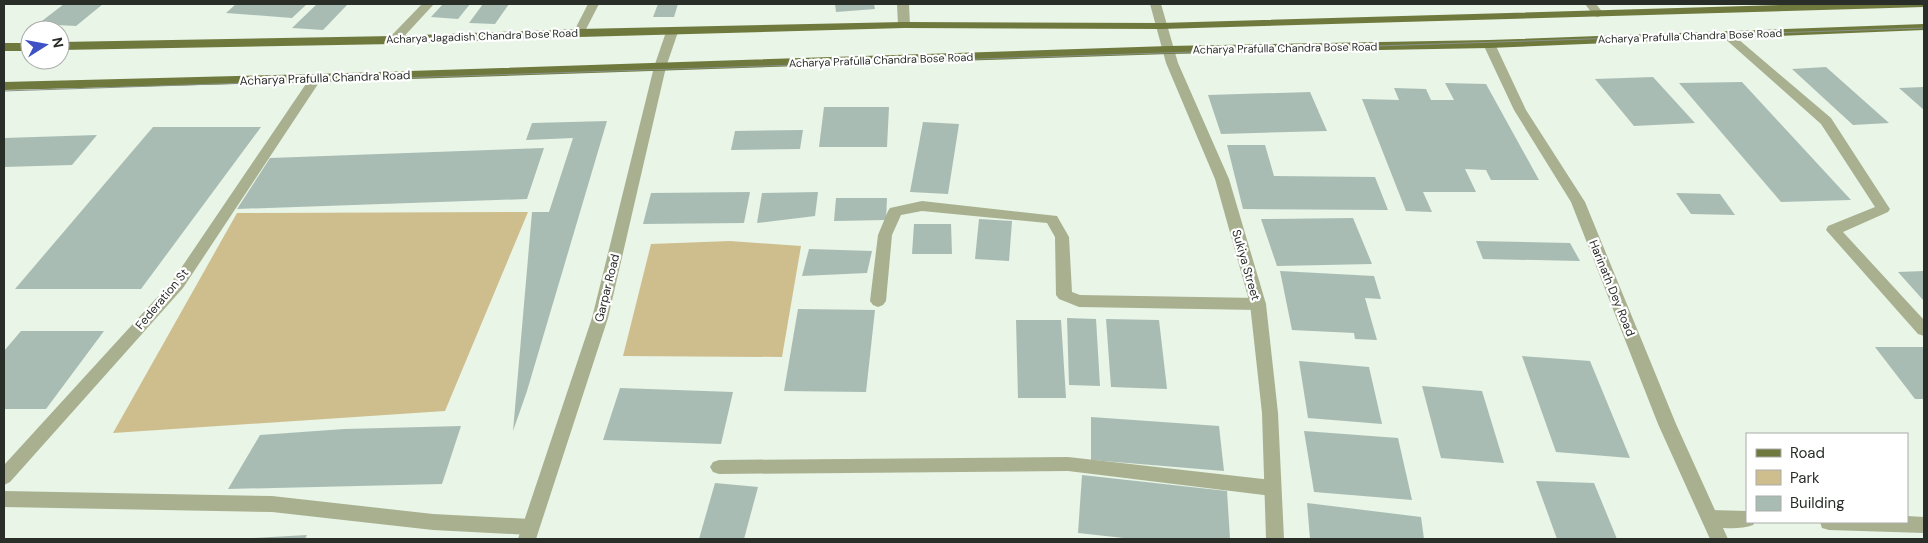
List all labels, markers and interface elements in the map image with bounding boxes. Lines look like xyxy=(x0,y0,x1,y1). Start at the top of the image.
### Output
north arrow xyxy=(20,20,70,70)
street label: Acharya Jagadish Chandra Bose Road xyxy=(386,26,578,46)
street label: Acharya Prafulla Chandra Bose Road xyxy=(1598,26,1783,46)
text: N xyxy=(48,36,68,49)
street label: Acharya Prafulla Chandra Bose Road xyxy=(1193,39,1377,57)
street label: Acharya Prafulla Chandra Bose Road xyxy=(789,50,974,70)
street label: Acharya Prafulla Chandra Road xyxy=(239,67,411,89)
street label: Sukiya Street xyxy=(1228,228,1264,302)
street label: Harinath Dey Road xyxy=(1585,237,1639,339)
street label: Garpar Road xyxy=(591,252,623,324)
street label: Federation St xyxy=(132,265,192,333)
legend xyxy=(1746,433,1908,523)
text: Road xyxy=(1790,443,1825,463)
text: Park xyxy=(1790,468,1820,488)
text: Building xyxy=(1790,493,1845,513)

